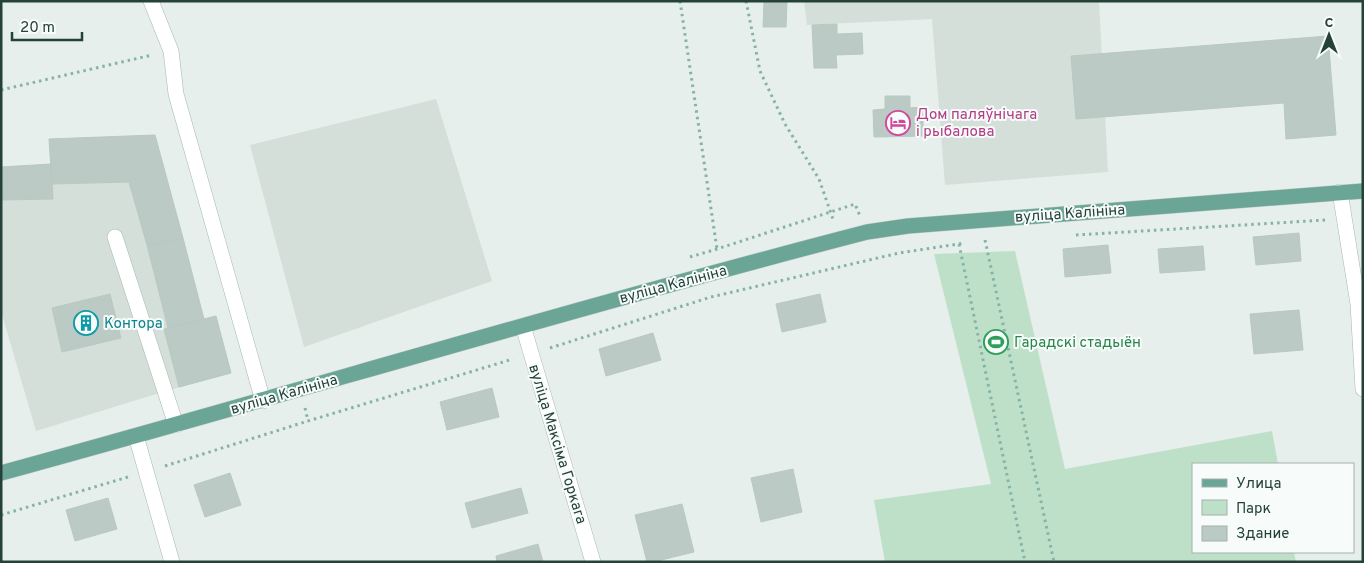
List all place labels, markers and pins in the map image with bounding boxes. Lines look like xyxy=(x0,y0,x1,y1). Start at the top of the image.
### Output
place label: Дом паляўнічага і рыбалова xyxy=(916,106,1037,142)
hotel icon: Дом паляўнічага і рыбалова xyxy=(885,110,911,136)
building icon: Контора xyxy=(73,310,99,336)
place label: Контора xyxy=(104,315,163,334)
sports icon: Гарадскі стадыён xyxy=(983,329,1009,355)
place label: Гарадскі стадыён xyxy=(1014,334,1141,353)

